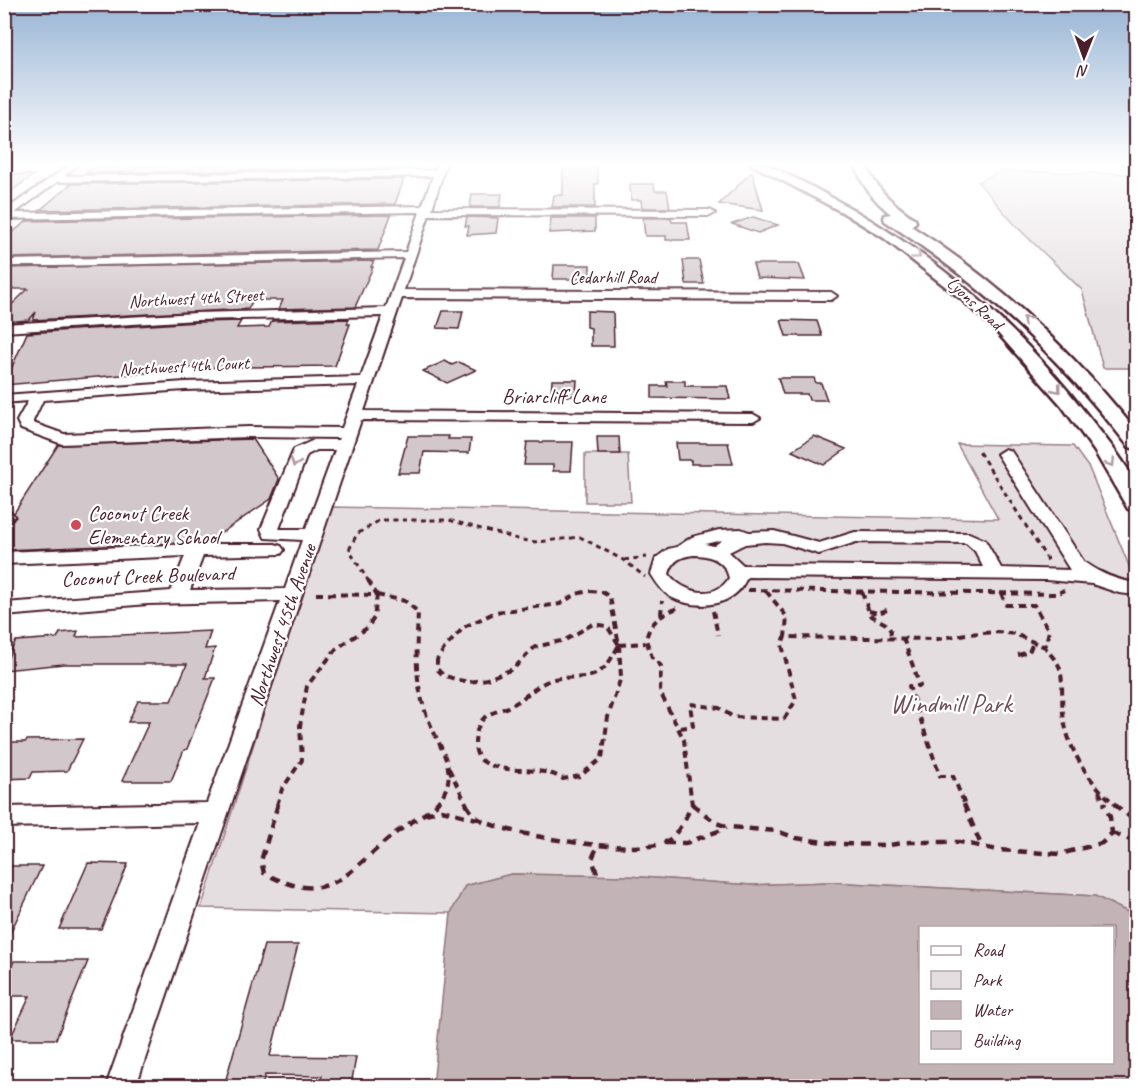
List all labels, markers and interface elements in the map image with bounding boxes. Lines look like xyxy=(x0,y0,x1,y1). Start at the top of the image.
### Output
north arrow xyxy=(1054,27,1114,87)
text: N xyxy=(1076,61,1089,81)
one-way arrow xyxy=(911,247,922,258)
street label: Cedarhill Road xyxy=(569,266,660,288)
street label: Lyons Road xyxy=(943,272,1010,336)
street label: Northwest 4th Street xyxy=(128,283,266,313)
one-way arrow xyxy=(1022,316,1033,327)
street label: Northwest 4th Court xyxy=(119,352,251,380)
one-way arrow xyxy=(1050,382,1061,393)
street label: Briarcliff Lane xyxy=(502,383,607,409)
one-way arrow xyxy=(290,457,303,468)
one-way arrow xyxy=(1104,457,1115,468)
place label: Coconut Creek Elementary School xyxy=(88,500,223,550)
marker: Coconut Creek Elementary School xyxy=(69,518,83,532)
street label: Northwest 45th Avenue xyxy=(242,539,322,709)
street label: Coconut Creek Boulevard xyxy=(61,560,238,592)
park label: Windmill Park xyxy=(890,687,1014,720)
legend xyxy=(919,926,1114,1064)
text: Road xyxy=(973,939,1006,961)
text: Park xyxy=(973,969,1003,991)
text: Water xyxy=(973,999,1014,1021)
text: Building xyxy=(973,1029,1022,1051)

